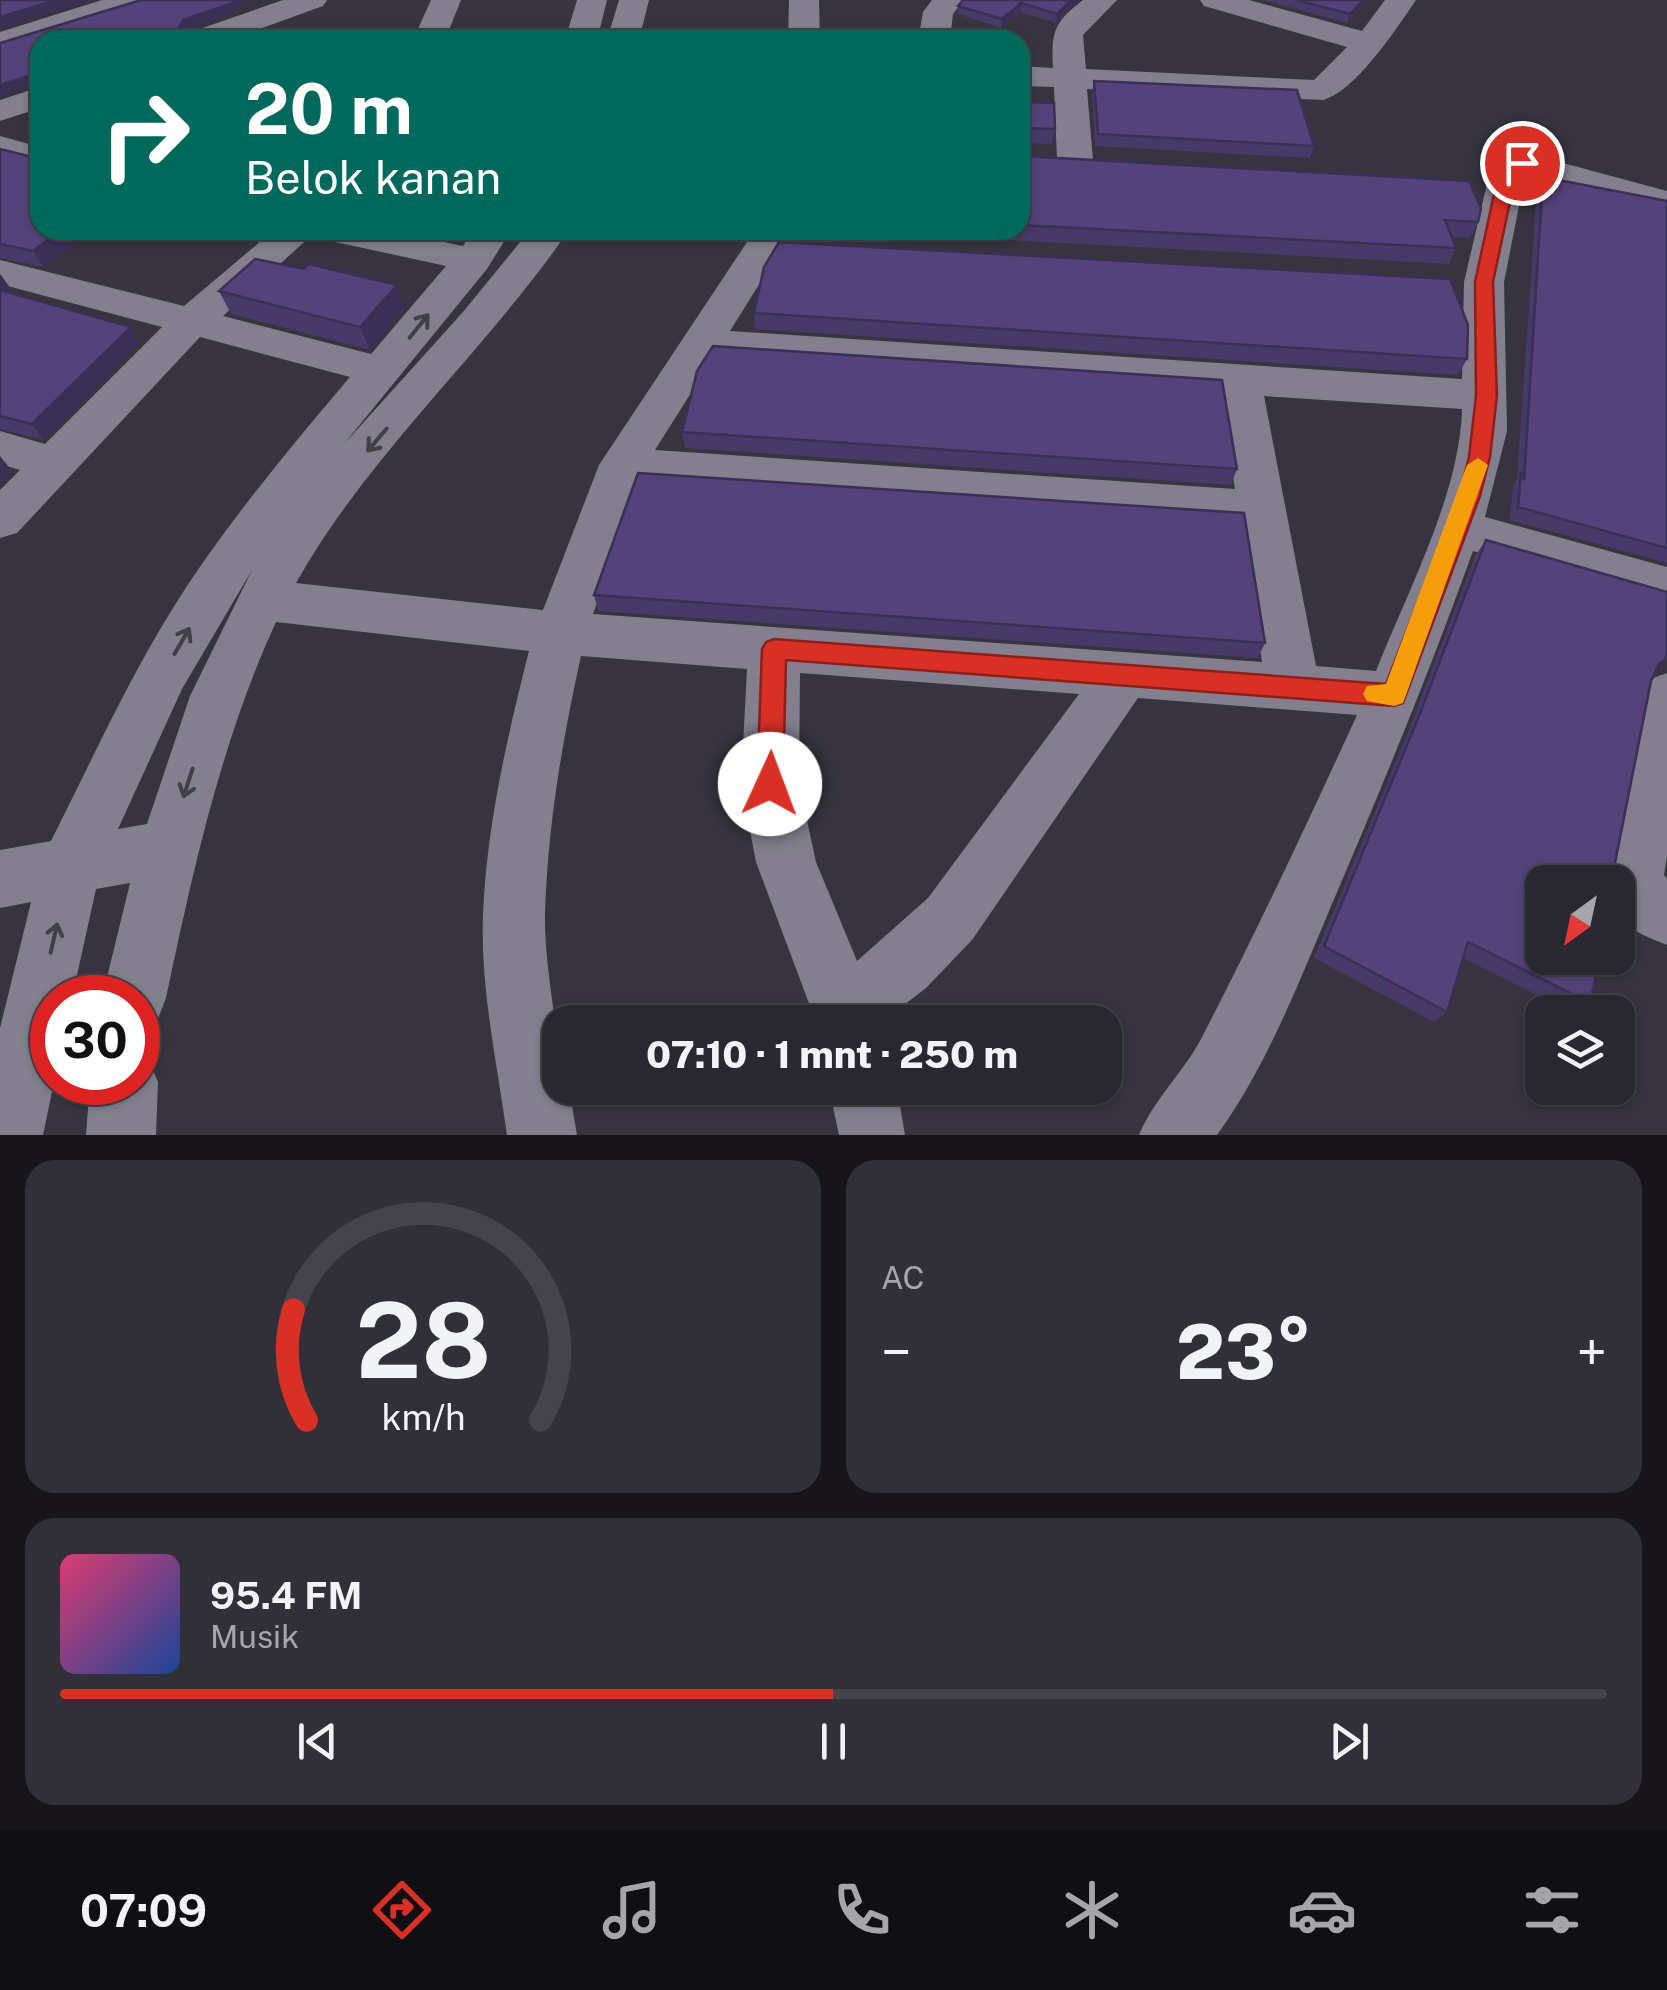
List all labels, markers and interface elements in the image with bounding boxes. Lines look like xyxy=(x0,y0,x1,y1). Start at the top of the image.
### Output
text: 20 m xyxy=(245,67,413,150)
icon: right xyxy=(80,70,210,200)
pin xyxy=(1480,121,1565,206)
icon: arrive xyxy=(1495,136,1550,191)
text: Belok kanan xyxy=(245,151,501,204)
one-way arrow xyxy=(408,313,430,339)
one-way arrow xyxy=(366,427,388,453)
one-way arrow xyxy=(172,626,192,656)
position arrow xyxy=(718,732,822,836)
one-way arrow xyxy=(177,767,195,798)
north arrow xyxy=(1525,865,1635,975)
map controls xyxy=(1525,865,1635,1105)
one-way arrow xyxy=(46,923,64,955)
speed limit sign: 30 xyxy=(30,975,160,1105)
button: layers xyxy=(1525,995,1635,1105)
text: 07:10 · 1 mnt · 250 m xyxy=(646,1032,1018,1077)
text: AC xyxy=(881,1259,925,1296)
text: 28 xyxy=(355,1279,491,1401)
text: 23° xyxy=(1176,1308,1312,1396)
text: − xyxy=(881,1320,912,1384)
text: + xyxy=(1577,1320,1607,1384)
text: km/h xyxy=(381,1396,465,1438)
text: 95.4 FM xyxy=(210,1573,363,1618)
text: Musik xyxy=(210,1618,299,1655)
icon: previous xyxy=(290,1714,345,1769)
icon: pause xyxy=(806,1714,861,1769)
icon: next xyxy=(1322,1714,1377,1769)
icon: directions xyxy=(367,1875,437,1945)
icon: music xyxy=(597,1875,667,1945)
icon: phone xyxy=(827,1875,897,1945)
icon: climate xyxy=(1057,1875,1127,1945)
icon: car xyxy=(1287,1875,1357,1945)
icon: filters xyxy=(1517,1875,1587,1945)
text: 07:09 xyxy=(80,1884,207,1937)

